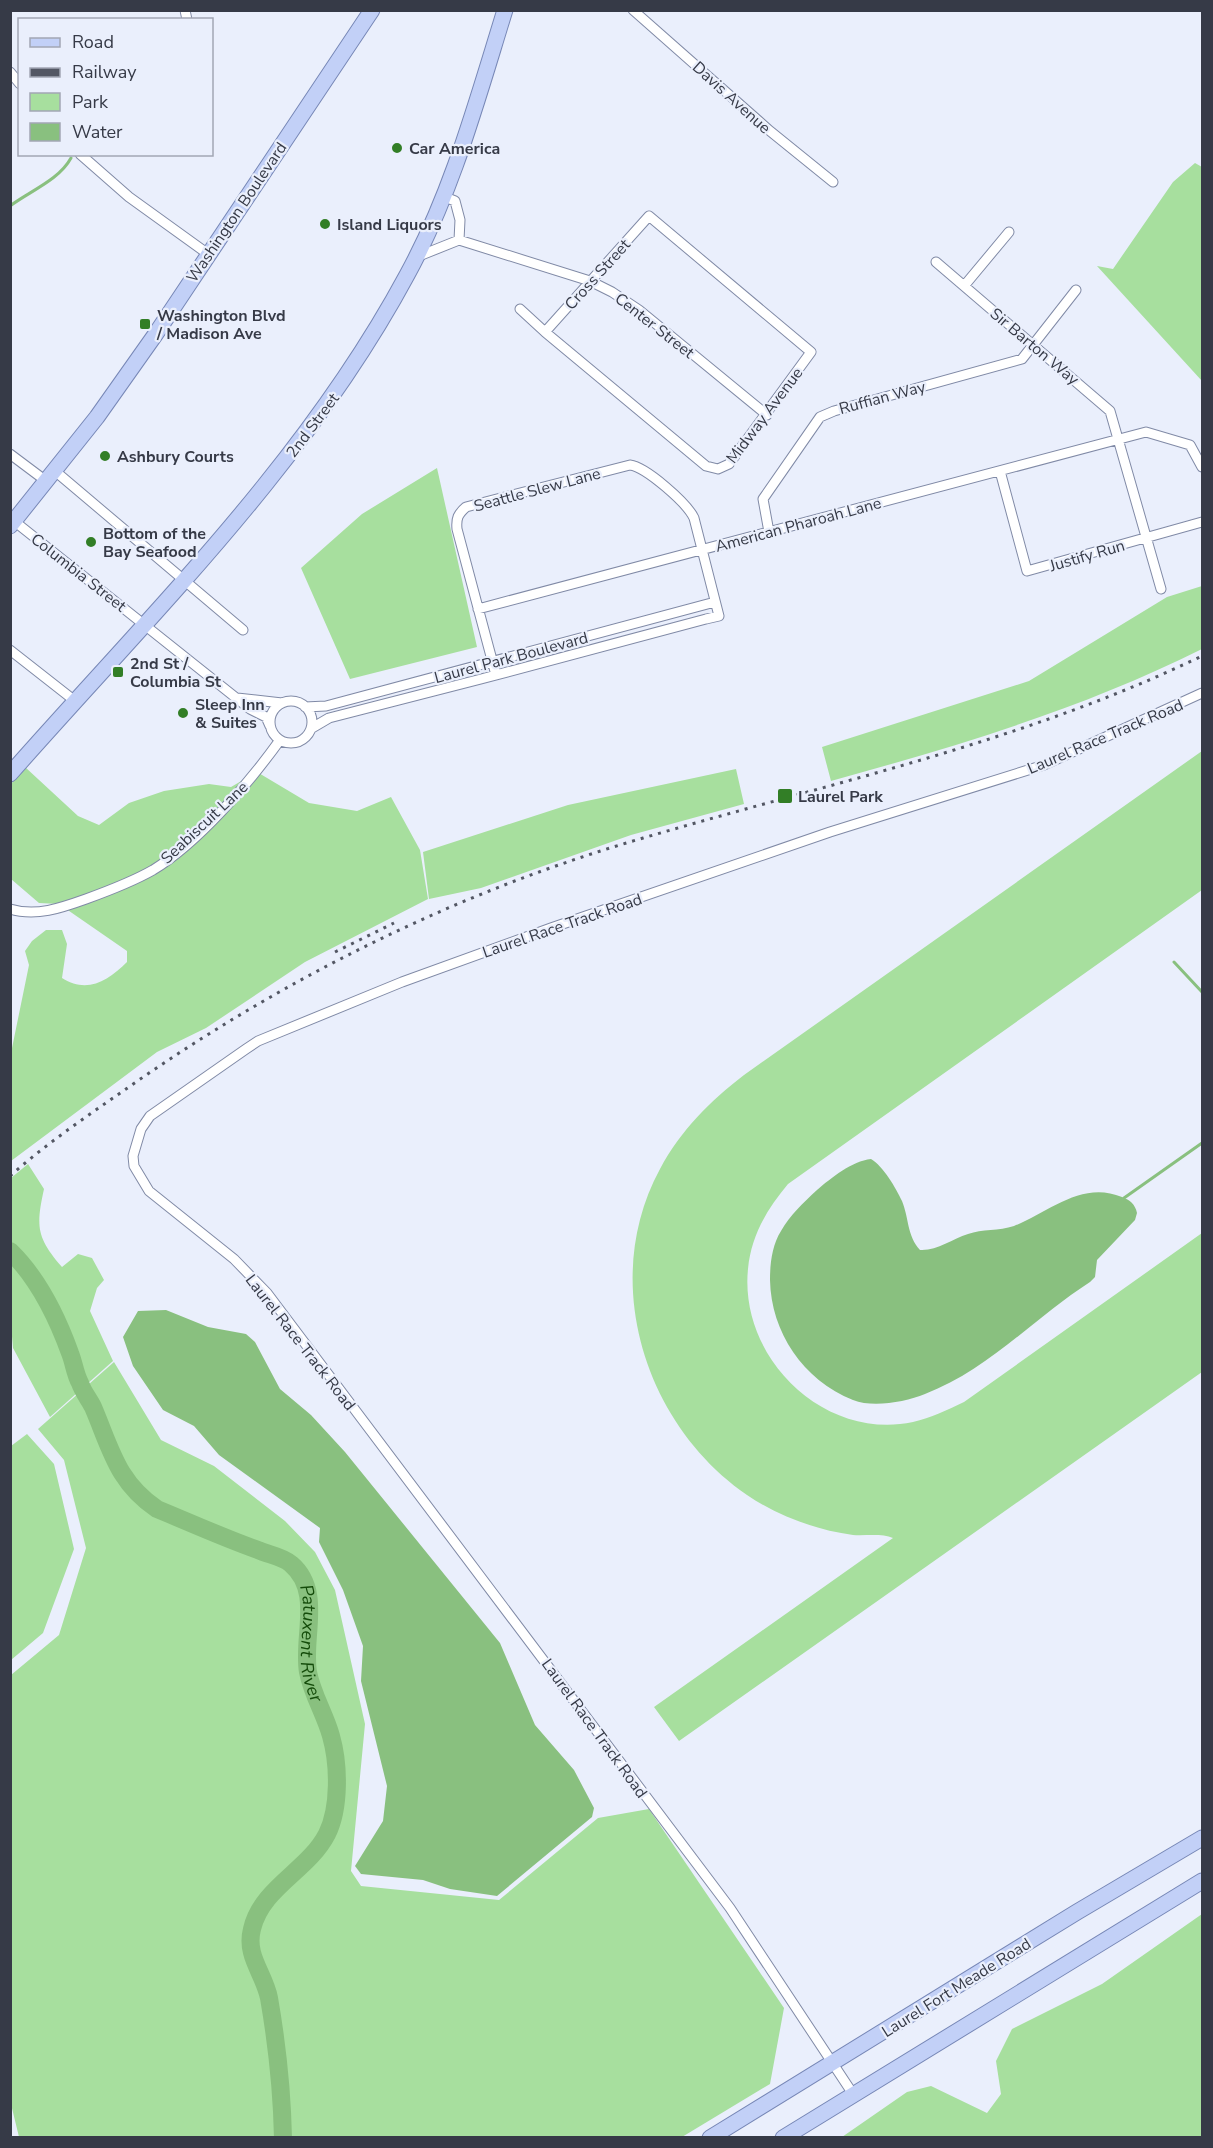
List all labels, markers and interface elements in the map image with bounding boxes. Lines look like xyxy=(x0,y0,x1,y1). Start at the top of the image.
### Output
legend xyxy=(18,18,213,156)
text: Road xyxy=(72,30,114,54)
street label: Davis Avenue xyxy=(687,57,775,139)
text: Railway xyxy=(72,60,137,84)
text: Park xyxy=(72,90,109,114)
text: Water xyxy=(72,120,123,144)
street label: Washington Boulevard xyxy=(182,138,292,287)
place label: Car America xyxy=(409,138,500,160)
marker: Car America xyxy=(390,141,404,155)
place label: Island Liquors xyxy=(337,214,442,236)
marker: Island Liquors xyxy=(318,217,332,231)
street label: Cross Street xyxy=(560,234,636,315)
street label: Center Street xyxy=(610,288,699,364)
street label: Sir Barton Way xyxy=(985,303,1084,391)
place label: Washington Blvd / Madison Ave xyxy=(156,305,286,345)
marker: Washington Blvd / Madison Ave xyxy=(138,317,152,331)
street label: Midway Avenue xyxy=(721,363,808,468)
street label: Ruffian Way xyxy=(837,376,929,420)
street label: 2nd Street xyxy=(281,388,345,462)
place label: Ashbury Courts xyxy=(117,446,234,468)
marker: Ashbury Courts xyxy=(98,449,112,463)
street label: Seattle Slew Lane xyxy=(471,462,603,517)
street label: American Pharoah Lane xyxy=(713,492,884,558)
place label: Bottom of the Bay Seafood xyxy=(103,523,206,563)
street label: Columbia Street xyxy=(26,528,131,617)
marker: Bottom of the Bay Seafood xyxy=(84,535,98,549)
street label: Justify Run xyxy=(1046,535,1128,577)
street label: Laurel Park Boulevard xyxy=(432,627,591,689)
place label: 2nd St / Columbia St xyxy=(130,653,222,693)
marker: 2nd St / Columbia St xyxy=(111,665,125,679)
place label: Sleep Inn & Suites xyxy=(195,694,265,734)
street label: Laurel Race Track Road xyxy=(1024,694,1187,780)
marker: Sleep Inn & Suites xyxy=(176,706,190,720)
street label: Seabiscuit Lane xyxy=(156,776,253,869)
place label: Laurel Park xyxy=(798,786,883,808)
marker: Laurel Park xyxy=(776,787,794,805)
street label: Laurel Race Track Road xyxy=(480,888,645,964)
street label: Laurel Race Track Road xyxy=(240,1270,360,1415)
water label: Patuxent River xyxy=(294,1582,329,1706)
street label: Laurel Race Track Road xyxy=(536,1654,652,1803)
street label: Laurel Fort Meade Road xyxy=(878,1933,1035,2043)

